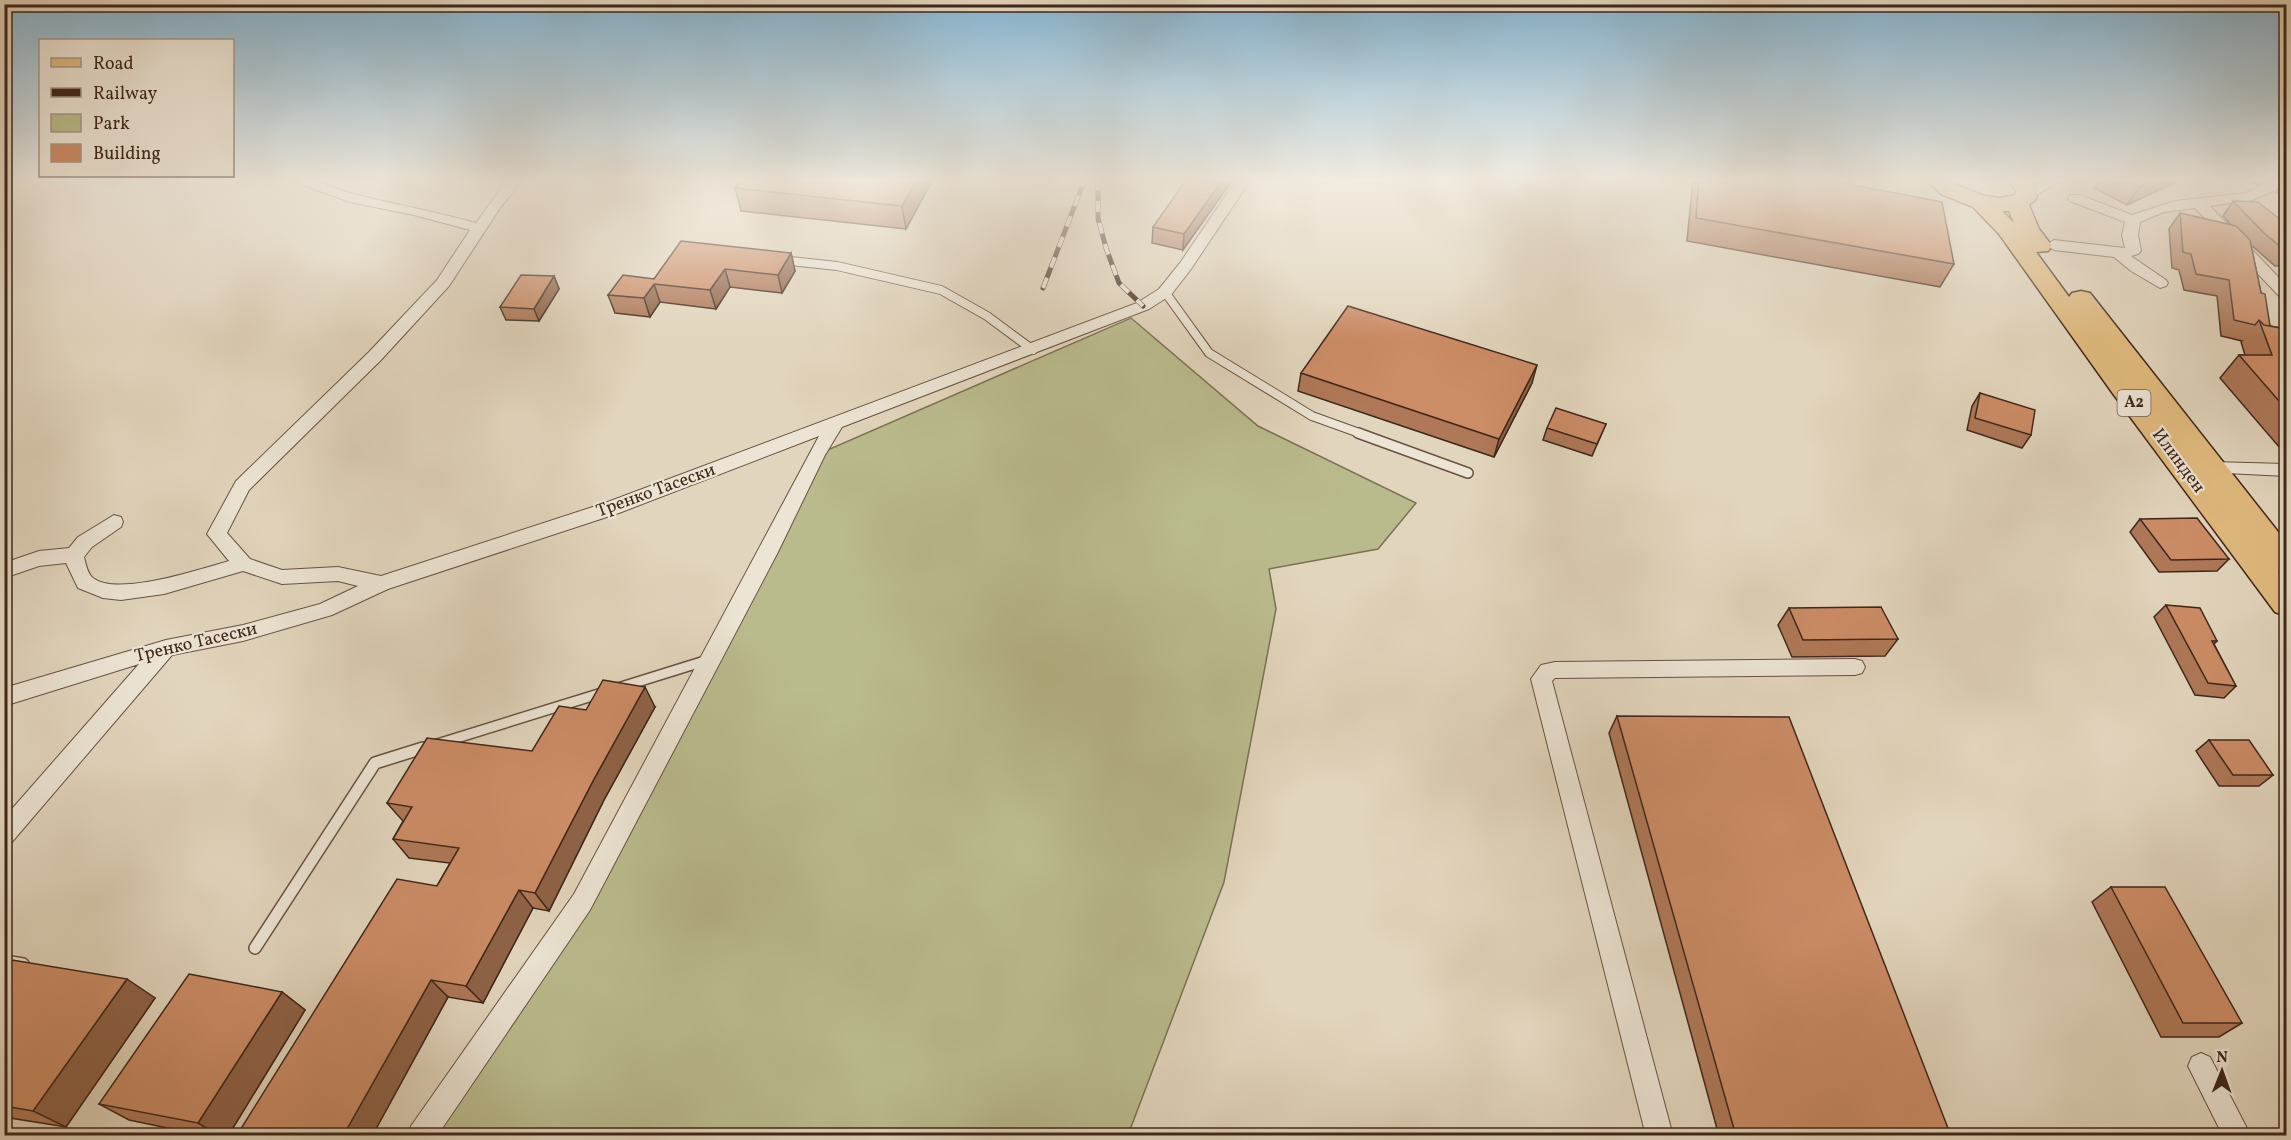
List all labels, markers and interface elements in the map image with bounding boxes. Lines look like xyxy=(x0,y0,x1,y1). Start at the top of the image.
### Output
legend xyxy=(39,39,234,177)
text: Road xyxy=(93,52,134,77)
text: Railway xyxy=(93,82,157,107)
text: Park xyxy=(93,112,130,137)
text: Building xyxy=(93,142,161,167)
road number: A2 xyxy=(2118,390,2150,416)
street label: Илинден xyxy=(2145,424,2211,498)
street label: Тренко Тасески xyxy=(593,458,719,524)
street label: Тренко Тасески xyxy=(132,617,260,669)
north arrow xyxy=(2192,1041,2252,1101)
text: N xyxy=(2216,1047,2229,1069)

